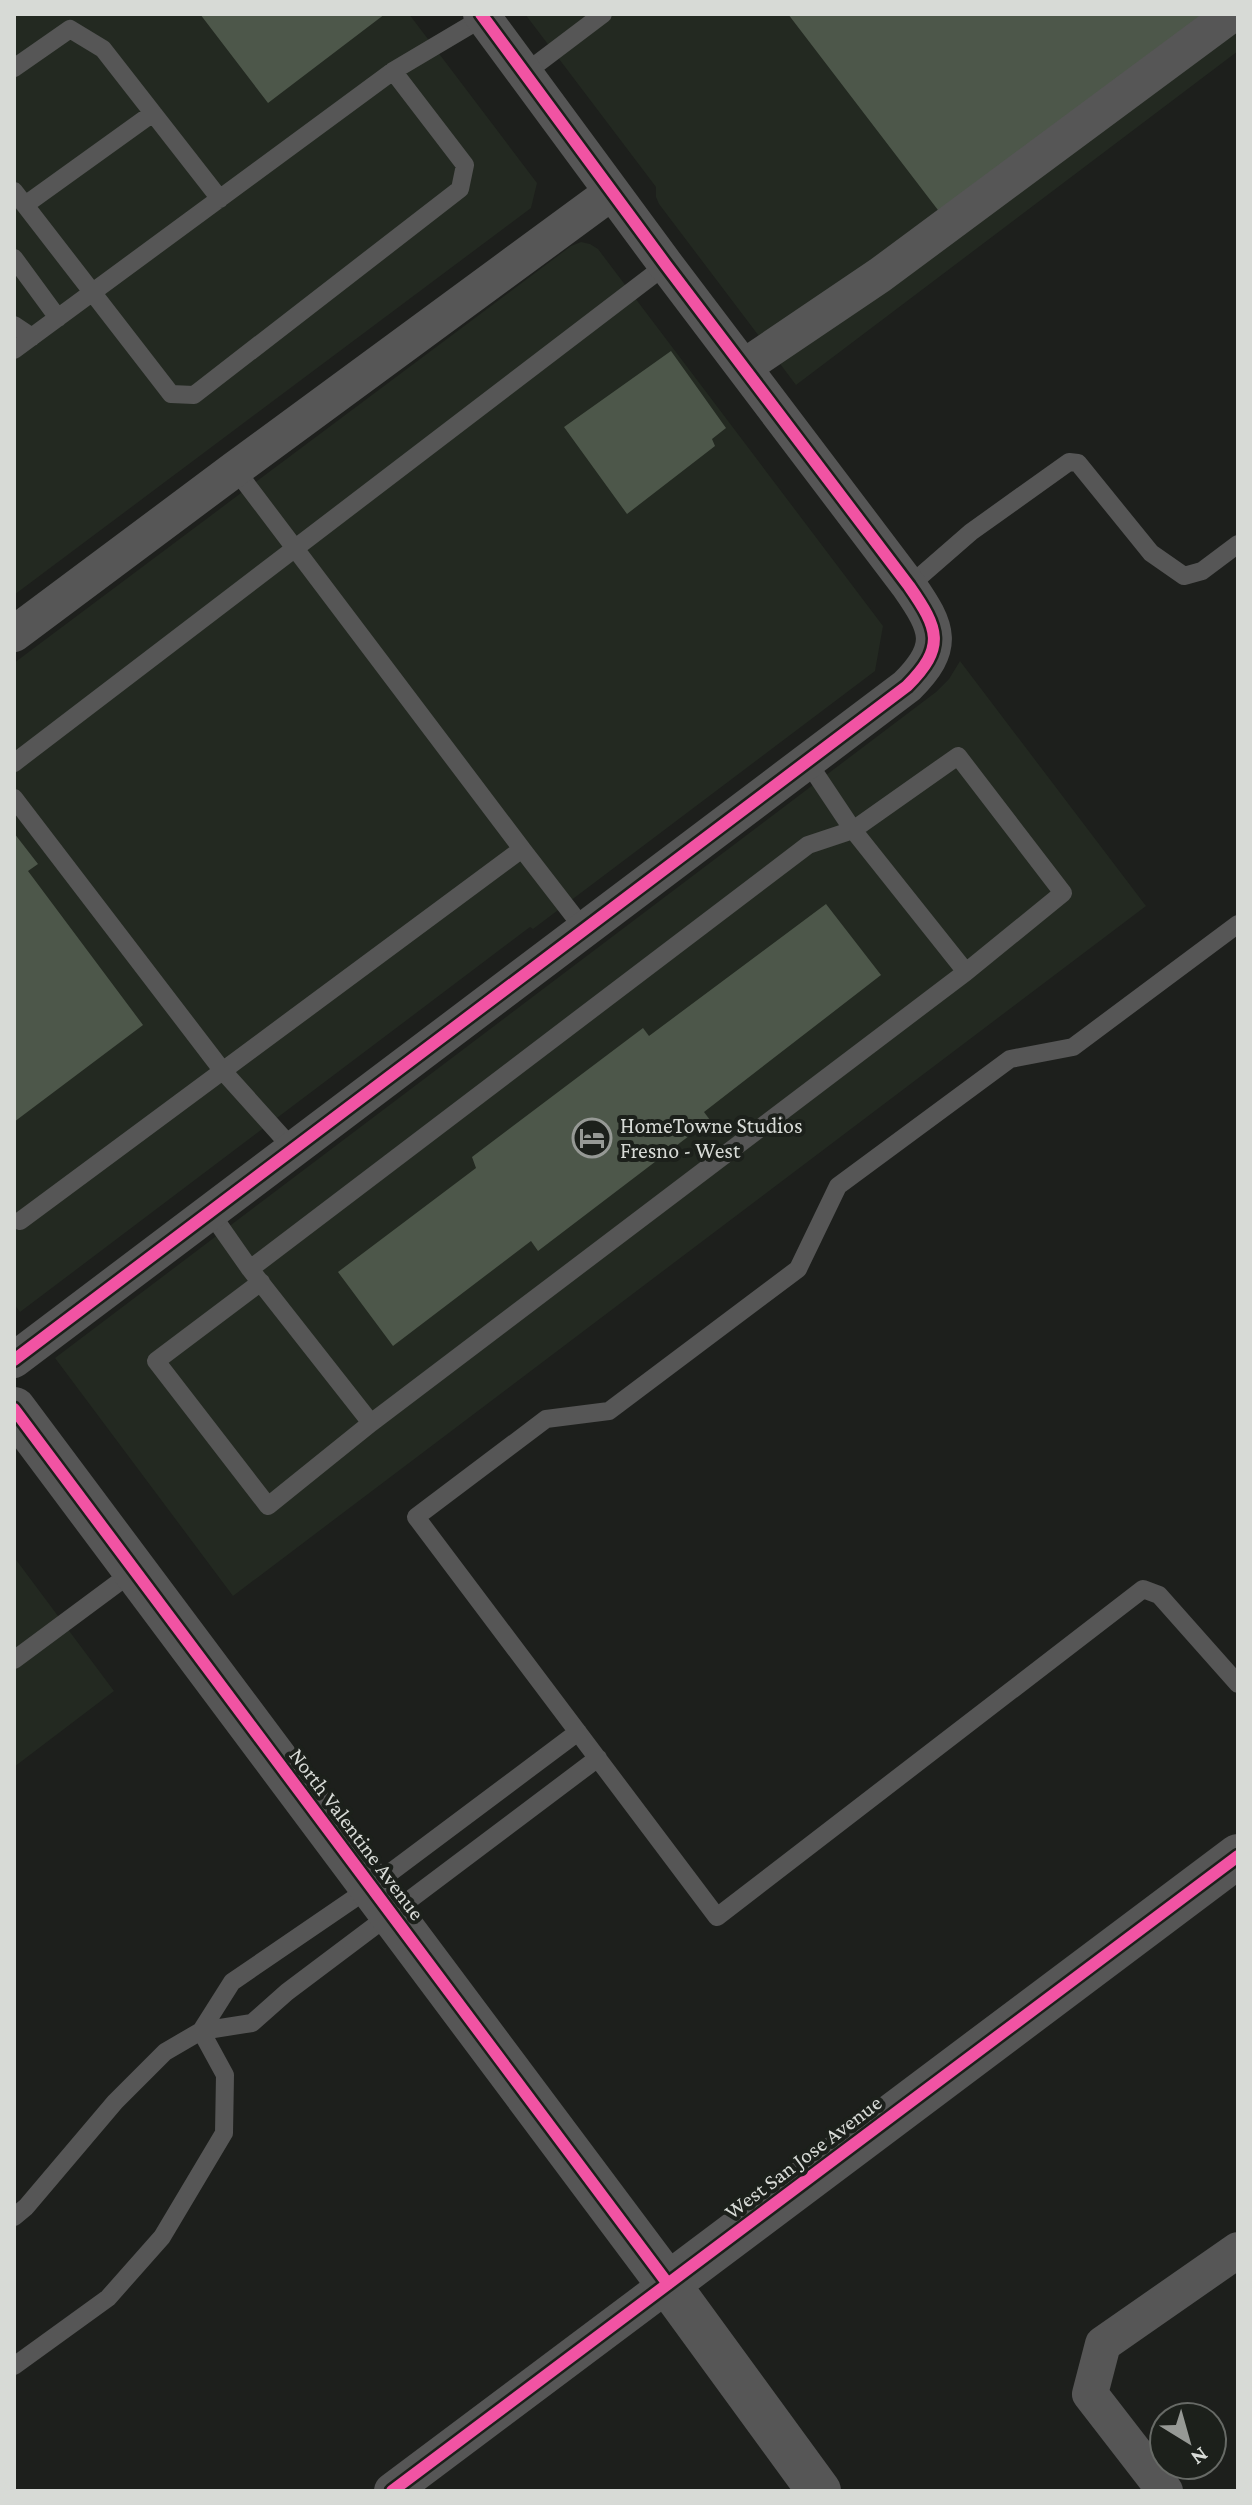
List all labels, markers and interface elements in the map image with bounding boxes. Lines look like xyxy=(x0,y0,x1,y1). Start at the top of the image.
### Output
place label: HomeTowne Studios Fresno - West xyxy=(620,1113,803,1163)
hotel icon: HomeTowne Studios Fresno - West xyxy=(571,1117,613,1159)
street label: North Valentine Avenue xyxy=(284,1743,430,1925)
street label: West San Jose Avenue xyxy=(720,2090,886,2224)
north arrow xyxy=(1148,2401,1228,2481)
text: N xyxy=(1186,2442,1213,2471)

